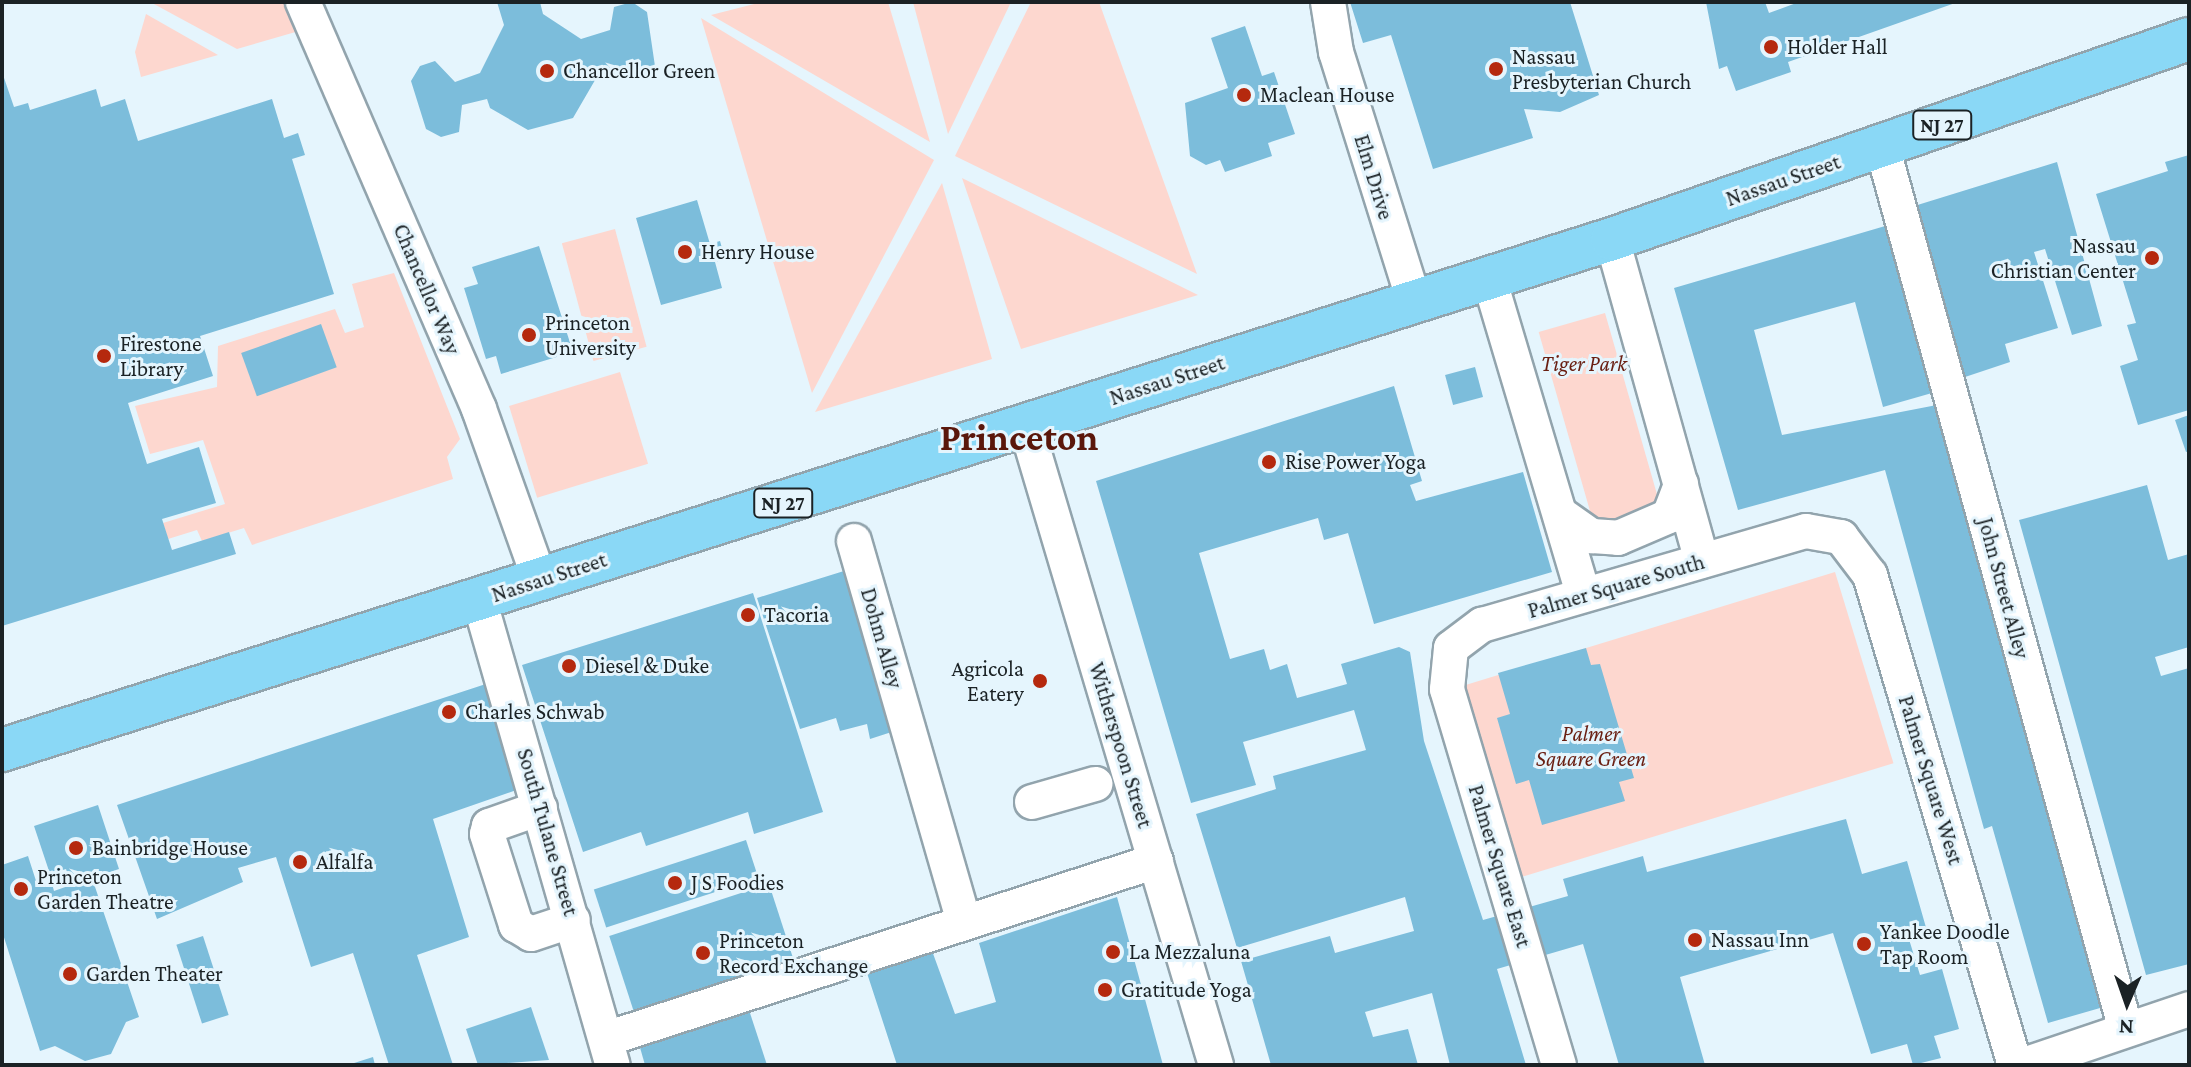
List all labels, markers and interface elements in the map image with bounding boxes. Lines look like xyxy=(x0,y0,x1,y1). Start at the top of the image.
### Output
place label: Holder Hall xyxy=(1787,34,1888,60)
marker: Holder Hall xyxy=(1762,38,1780,56)
place label: Nassau Presbyterian Church xyxy=(1512,43,1691,94)
place label: Chancellor Green xyxy=(563,58,715,84)
marker: Nassau Presbyterian Church xyxy=(1487,60,1505,78)
marker: Chancellor Green xyxy=(538,62,556,80)
place label: Maclean House xyxy=(1260,82,1394,108)
marker: Maclean House xyxy=(1235,86,1253,104)
road number: NJ 27 xyxy=(1912,109,1972,141)
street label: Elm Drive xyxy=(1349,131,1399,223)
street label: Nassau Street xyxy=(1722,148,1844,212)
street label: Chancellor Way xyxy=(388,220,466,358)
place label: Nassau Christian Center xyxy=(1991,232,2136,284)
place label: Henry House xyxy=(701,239,814,265)
marker: Henry House xyxy=(676,243,694,261)
marker: Nassau Christian Center xyxy=(2143,249,2161,267)
place label: Princeton University xyxy=(545,309,636,360)
marker: Princeton University xyxy=(520,326,538,344)
place label: Firestone Library xyxy=(120,330,202,382)
marker: Firestone Library xyxy=(95,347,113,365)
street label: Nassau Street xyxy=(1106,349,1228,411)
park label: Tiger Park xyxy=(1541,351,1627,377)
district label: Princeton xyxy=(940,415,1098,461)
place label: Rise Power Yoga xyxy=(1285,449,1426,475)
marker: Rise Power Yoga xyxy=(1260,453,1278,471)
road number: NJ 27 xyxy=(753,487,813,519)
street label: John Street Alley xyxy=(1973,515,2035,661)
street label: Nassau Street xyxy=(488,546,610,608)
street label: Palmer Square South xyxy=(1525,548,1707,624)
street label: Dohm Alley xyxy=(855,585,909,691)
place label: Tacoria xyxy=(764,602,829,628)
marker: Tacoria xyxy=(739,606,757,624)
place label: Diesel & Duke xyxy=(585,653,709,679)
place label: Agricola Eatery xyxy=(951,655,1024,706)
marker: Diesel & Duke xyxy=(560,657,578,675)
street label: Witherspoon Street xyxy=(1083,659,1159,831)
marker: Agricola Eatery xyxy=(1031,672,1049,690)
street label: Palmer Square West xyxy=(1893,692,1969,868)
place label: Charles Schwab xyxy=(465,699,604,725)
marker: Charles Schwab xyxy=(440,703,458,721)
park label: Palmer Square Green xyxy=(1536,720,1646,772)
street label: South Tulane Street xyxy=(512,745,584,919)
street label: Palmer Square East xyxy=(1463,782,1537,950)
place label: Bainbridge House xyxy=(92,835,248,861)
marker: Bainbridge House xyxy=(67,839,85,857)
place label: Alfalfa xyxy=(316,849,373,875)
marker: Alfalfa xyxy=(291,853,309,871)
place label: Princeton Garden Theatre xyxy=(37,863,174,914)
place label: J S Foodies xyxy=(691,870,784,896)
marker: J S Foodies xyxy=(666,874,684,892)
marker: Princeton Garden Theatre xyxy=(12,880,30,898)
place label: Yankee Doodle Tap Room xyxy=(1880,918,2010,970)
place label: Princeton Record Exchange xyxy=(719,927,868,978)
place label: Nassau Inn xyxy=(1711,927,1809,953)
marker: Nassau Inn xyxy=(1686,931,1704,949)
marker: Yankee Doodle Tap Room xyxy=(1855,935,1873,953)
place label: La Mezzaluna xyxy=(1129,939,1250,965)
marker: La Mezzaluna xyxy=(1104,943,1122,961)
marker: Princeton Record Exchange xyxy=(694,944,712,962)
place label: Garden Theater xyxy=(86,961,223,987)
north arrow xyxy=(2087,963,2167,1043)
marker: Garden Theater xyxy=(61,965,79,983)
place label: Gratitude Yoga xyxy=(1121,977,1252,1003)
marker: Gratitude Yoga xyxy=(1096,981,1114,999)
text: N xyxy=(2118,1015,2134,1040)

